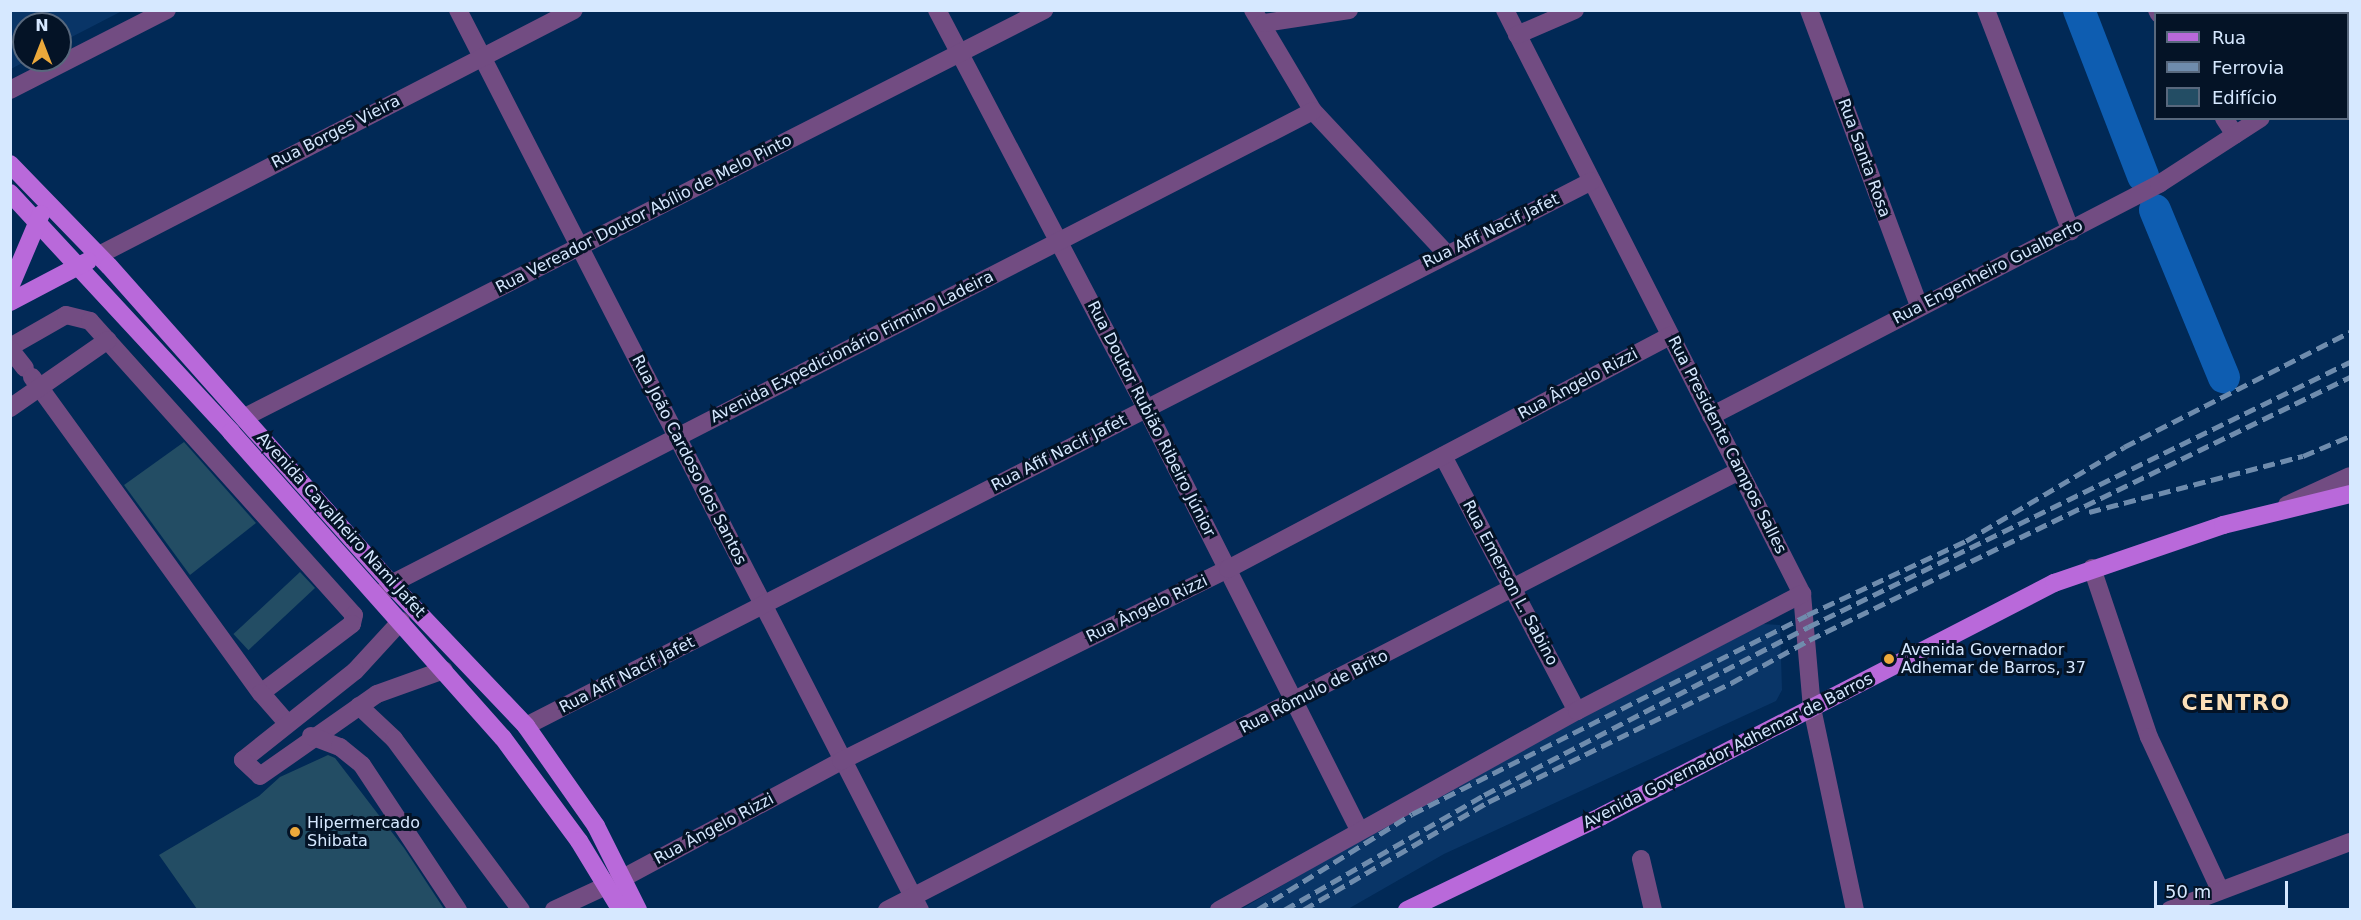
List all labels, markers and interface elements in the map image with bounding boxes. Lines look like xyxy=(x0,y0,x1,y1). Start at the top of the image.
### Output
north arrow xyxy=(12,12,72,72)
legend xyxy=(2154,12,2349,120)
text: N xyxy=(35,16,49,35)
text: Rua xyxy=(2212,27,2246,48)
text: Ferrovia xyxy=(2212,57,2284,78)
text: Edifício xyxy=(2212,87,2277,108)
street label: Rua Borges Vieira xyxy=(269,91,403,173)
street label: Rua Santa Rosa xyxy=(1834,96,1894,220)
street label: Rua Vereador Doutor Abílio de Melo Pinto xyxy=(493,131,795,297)
street label: Rua Afif Nacif Jafet xyxy=(1420,190,1562,272)
street label: Rua Engenheiro Gualberto xyxy=(1890,216,2086,328)
street label: Avenida Expedicionário Firmino Ladeira xyxy=(707,267,997,427)
street label: Rua Doutor Rubião Ribeiro Júnior xyxy=(1083,298,1219,540)
street label: Rua Presidente Campos Salles xyxy=(1664,333,1790,557)
street label: Rua Ângelo Rizzi xyxy=(1515,344,1641,424)
street label: Rua João Cardoso dos Santos xyxy=(628,352,750,568)
street label: Rua Afif Nacif Jafet xyxy=(988,411,1130,495)
street label: Avenida Cavalheiro Nami Jafet xyxy=(253,429,429,621)
street label: Rua Emerson L. Sabino xyxy=(1458,497,1562,669)
street label: Rua Ângelo Rizzi xyxy=(1083,571,1211,647)
street label: Rua Afif Nacif Jafet xyxy=(556,633,698,717)
place label: Avenida Governador Adhemar de Barros, 37 xyxy=(1901,640,2086,678)
street label: Rua Rômulo de Brito xyxy=(1237,646,1391,738)
marker: Avenida Governador Adhemar de Barros, 37 xyxy=(1882,652,1896,666)
street label: Avenida Governador Adhemar de Barros xyxy=(1580,669,1876,833)
district label: CENTRO xyxy=(2181,690,2291,716)
street label: Rua Ângelo Rizzi xyxy=(651,789,777,869)
place label: Hipermercado Shibata xyxy=(307,813,420,851)
marker: Hipermercado Shibata xyxy=(288,825,302,839)
scale bar xyxy=(2157,869,2290,907)
text: 50 m xyxy=(2165,881,2211,902)

